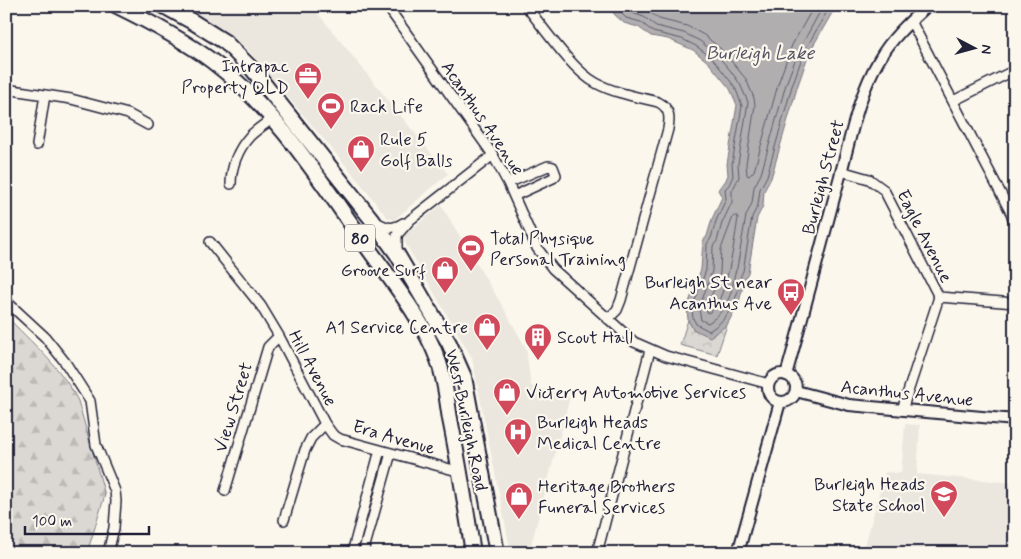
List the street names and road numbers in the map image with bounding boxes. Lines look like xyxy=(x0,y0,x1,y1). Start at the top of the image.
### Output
street label: Acanthus Avenue xyxy=(435,57,529,180)
street label: Burleigh Street xyxy=(797,117,851,237)
street label: Eagle Avenue xyxy=(890,186,958,287)
road number: 80 xyxy=(345,224,375,252)
street label: Hill Avenue xyxy=(282,326,342,411)
street label: West Burleigh Road xyxy=(439,347,493,493)
street label: View Street xyxy=(209,359,259,455)
street label: Acanthus Avenue xyxy=(839,375,974,413)
street label: Era Avenue xyxy=(350,415,438,461)

